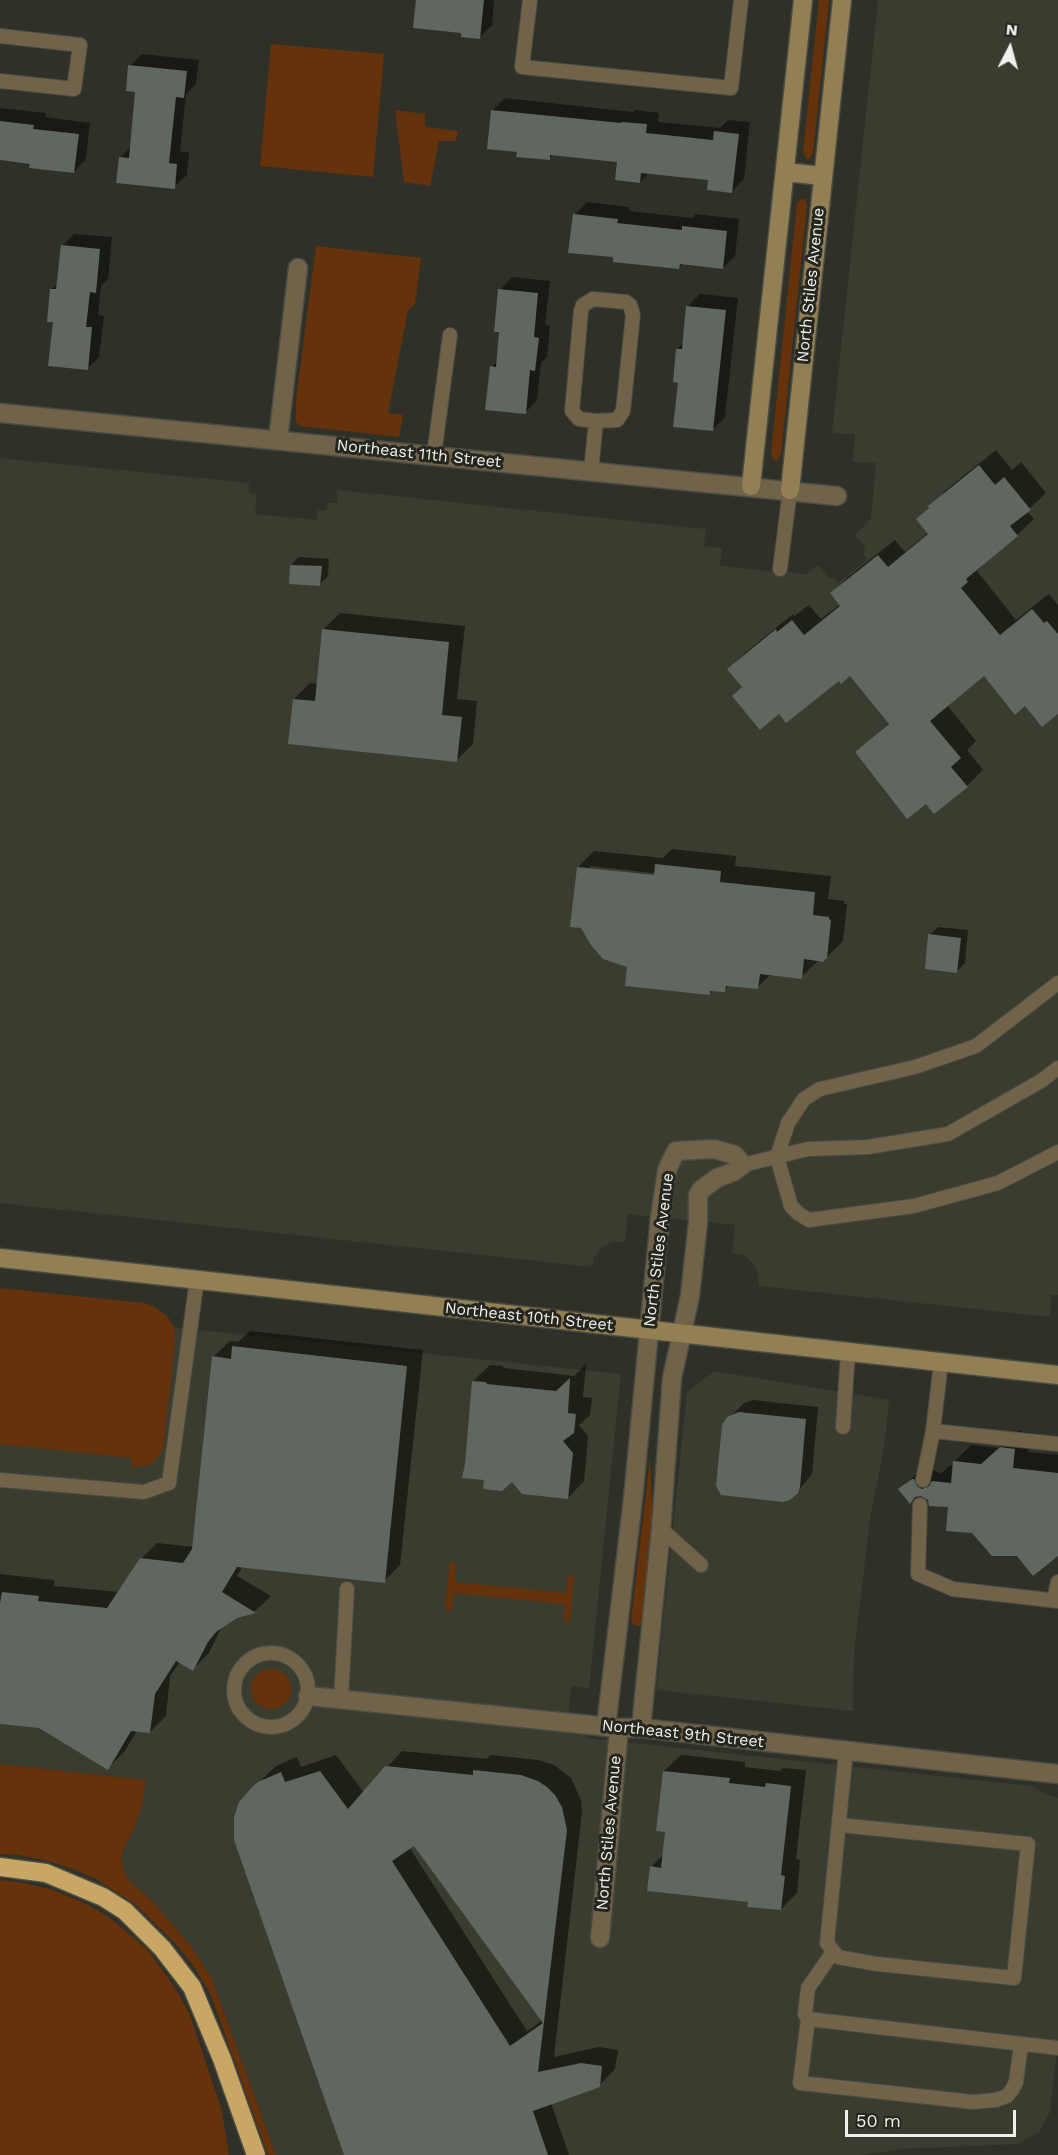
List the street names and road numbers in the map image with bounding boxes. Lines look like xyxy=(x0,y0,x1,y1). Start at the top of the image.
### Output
street label: North Stiles Avenue xyxy=(793,207,829,363)
street label: Northeast 11th Street xyxy=(336,436,502,472)
street label: North Stiles Avenue xyxy=(640,1172,678,1328)
street label: Northeast 10th Street xyxy=(444,1299,614,1335)
street label: Northeast 9th Street xyxy=(601,1716,765,1752)
street label: North Stiles Avenue xyxy=(593,1755,625,1911)

